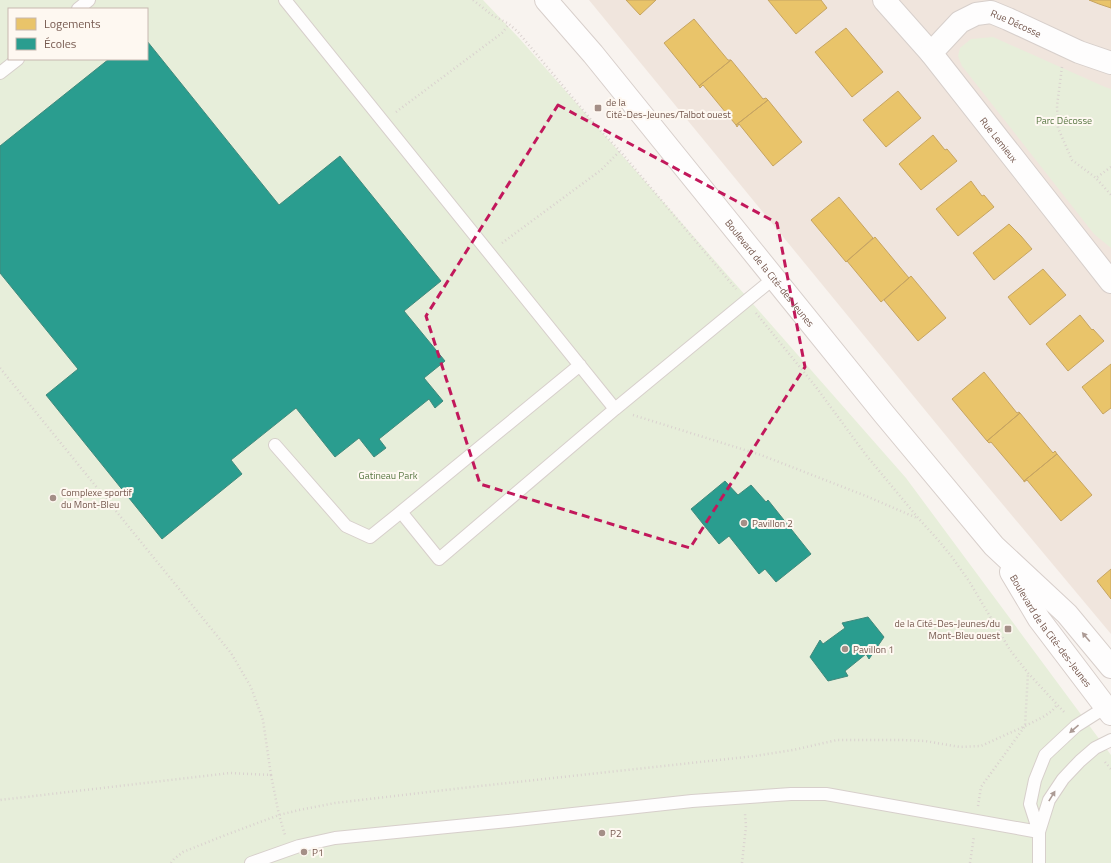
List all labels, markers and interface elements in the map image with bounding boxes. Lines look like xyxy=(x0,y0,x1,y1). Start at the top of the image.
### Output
street label: Rue Décosse xyxy=(988,6,1044,42)
legend xyxy=(8,8,148,60)
text: Logements xyxy=(44,14,101,33)
text: Écoles xyxy=(44,34,77,53)
place label: de la Cité-Des-Jeunes/Talbot ouest xyxy=(606,95,731,122)
marker: de la Cité-Des-Jeunes/Talbot ouest xyxy=(593,103,603,113)
park label: Parc Décosse xyxy=(1036,113,1092,128)
street label: Rue Lemieux xyxy=(976,114,1022,166)
street label: Boulevard de la Cité-des-Jeunes xyxy=(721,216,818,331)
park label: Gatineau Park xyxy=(359,468,418,483)
place label: Complexe sportif du Mont-Bleu xyxy=(61,485,133,512)
marker: Complexe sportif du Mont-Bleu xyxy=(48,493,58,503)
place label: Pavillon 2 xyxy=(752,516,793,531)
marker: Pavillon 2 xyxy=(739,518,749,528)
street label: Boulevard de la Cité-des-Jeunes xyxy=(1006,572,1095,691)
place label: de la Cité-Des-Jeunes/du Mont-Bleu ouest xyxy=(895,616,1000,643)
marker: de la Cité-Des-Jeunes/du Mont-Bleu ouest xyxy=(1003,624,1013,634)
one-way arrow xyxy=(1082,631,1090,642)
place label: Pavillon 1 xyxy=(853,642,894,657)
marker: Pavillon 1 xyxy=(840,644,850,654)
one-way arrow xyxy=(1068,725,1079,734)
one-way arrow xyxy=(1048,791,1056,801)
place label: P2 xyxy=(610,826,622,841)
marker: P2 xyxy=(597,828,607,838)
place label: P1 xyxy=(312,845,324,860)
marker: P1 xyxy=(299,847,309,857)

